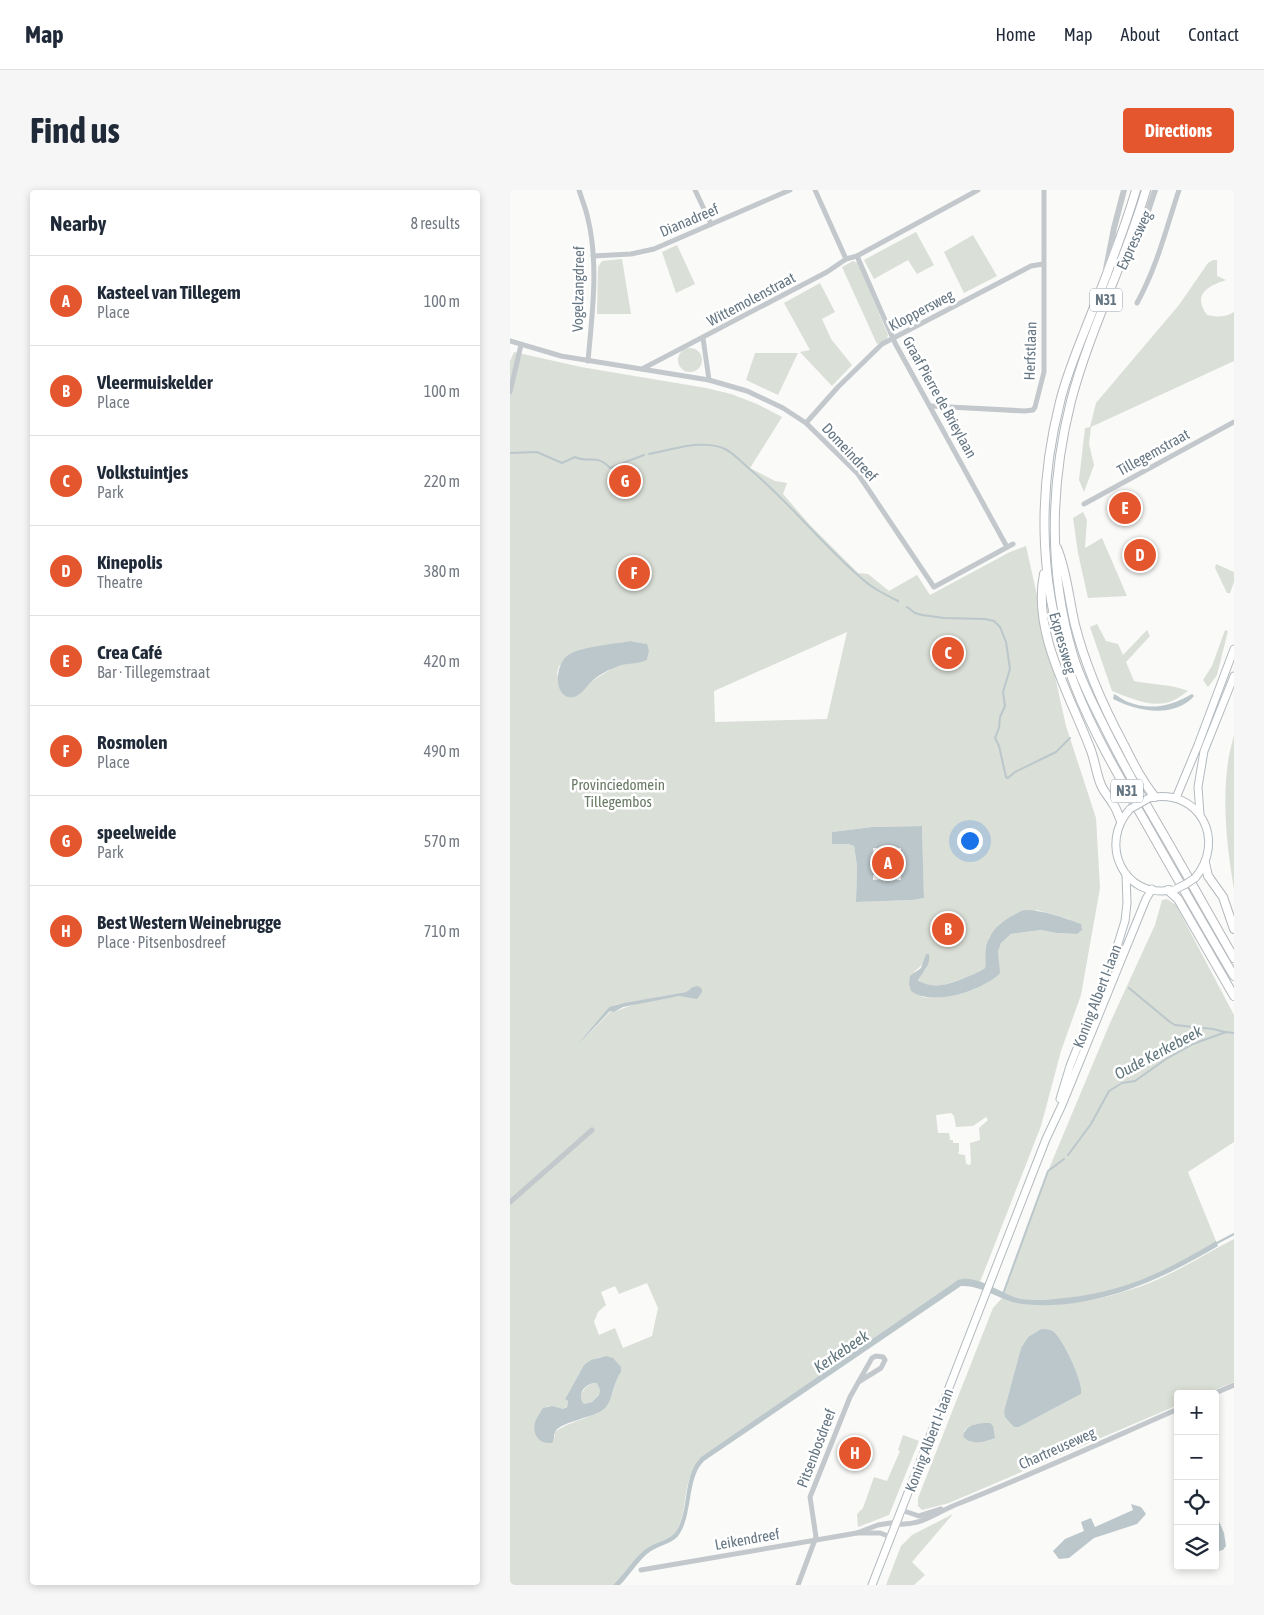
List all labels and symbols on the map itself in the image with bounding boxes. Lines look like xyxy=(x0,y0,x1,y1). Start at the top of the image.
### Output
street label: Dianadreef xyxy=(657,200,721,240)
street label: Expressweg xyxy=(1113,207,1155,272)
street label: Vogelzangdreef xyxy=(569,246,587,332)
street label: Wittemolenstraat xyxy=(704,269,798,329)
street label: Kloppersweg xyxy=(886,286,957,334)
road number: N31 xyxy=(1090,288,1122,312)
street label: Herfstlaan xyxy=(1020,321,1040,381)
street label: Graaf Pierre de Brieylaan xyxy=(900,333,980,461)
street label: Domeindreef xyxy=(819,420,881,484)
street label: Tillegemstraat xyxy=(1114,425,1192,479)
pin: G xyxy=(609,462,641,500)
pin: E xyxy=(1109,489,1141,527)
pin: D xyxy=(1124,536,1156,574)
pin: F xyxy=(618,554,650,592)
street label: Expressweg xyxy=(1046,610,1080,676)
pin: C xyxy=(932,634,964,672)
park label: Provinciedomein Tillegembos xyxy=(571,776,665,810)
road number: N31 xyxy=(1111,780,1143,802)
your location xyxy=(957,828,983,854)
pin: A xyxy=(872,844,904,882)
pin: B xyxy=(932,910,964,948)
street label: Koning Albert I-laan xyxy=(1069,942,1125,1050)
water label: Oude Kerkebeek xyxy=(1111,1021,1206,1083)
water label: Kerkebeek xyxy=(810,1326,873,1376)
street label: Koning Albert I-laan xyxy=(901,1386,957,1494)
street label: Pitsenbosdreef xyxy=(793,1406,839,1490)
street label: Chartreuseweg xyxy=(1016,1423,1098,1472)
pin: H xyxy=(839,1434,871,1472)
street label: Leikendreef xyxy=(713,1525,781,1553)

